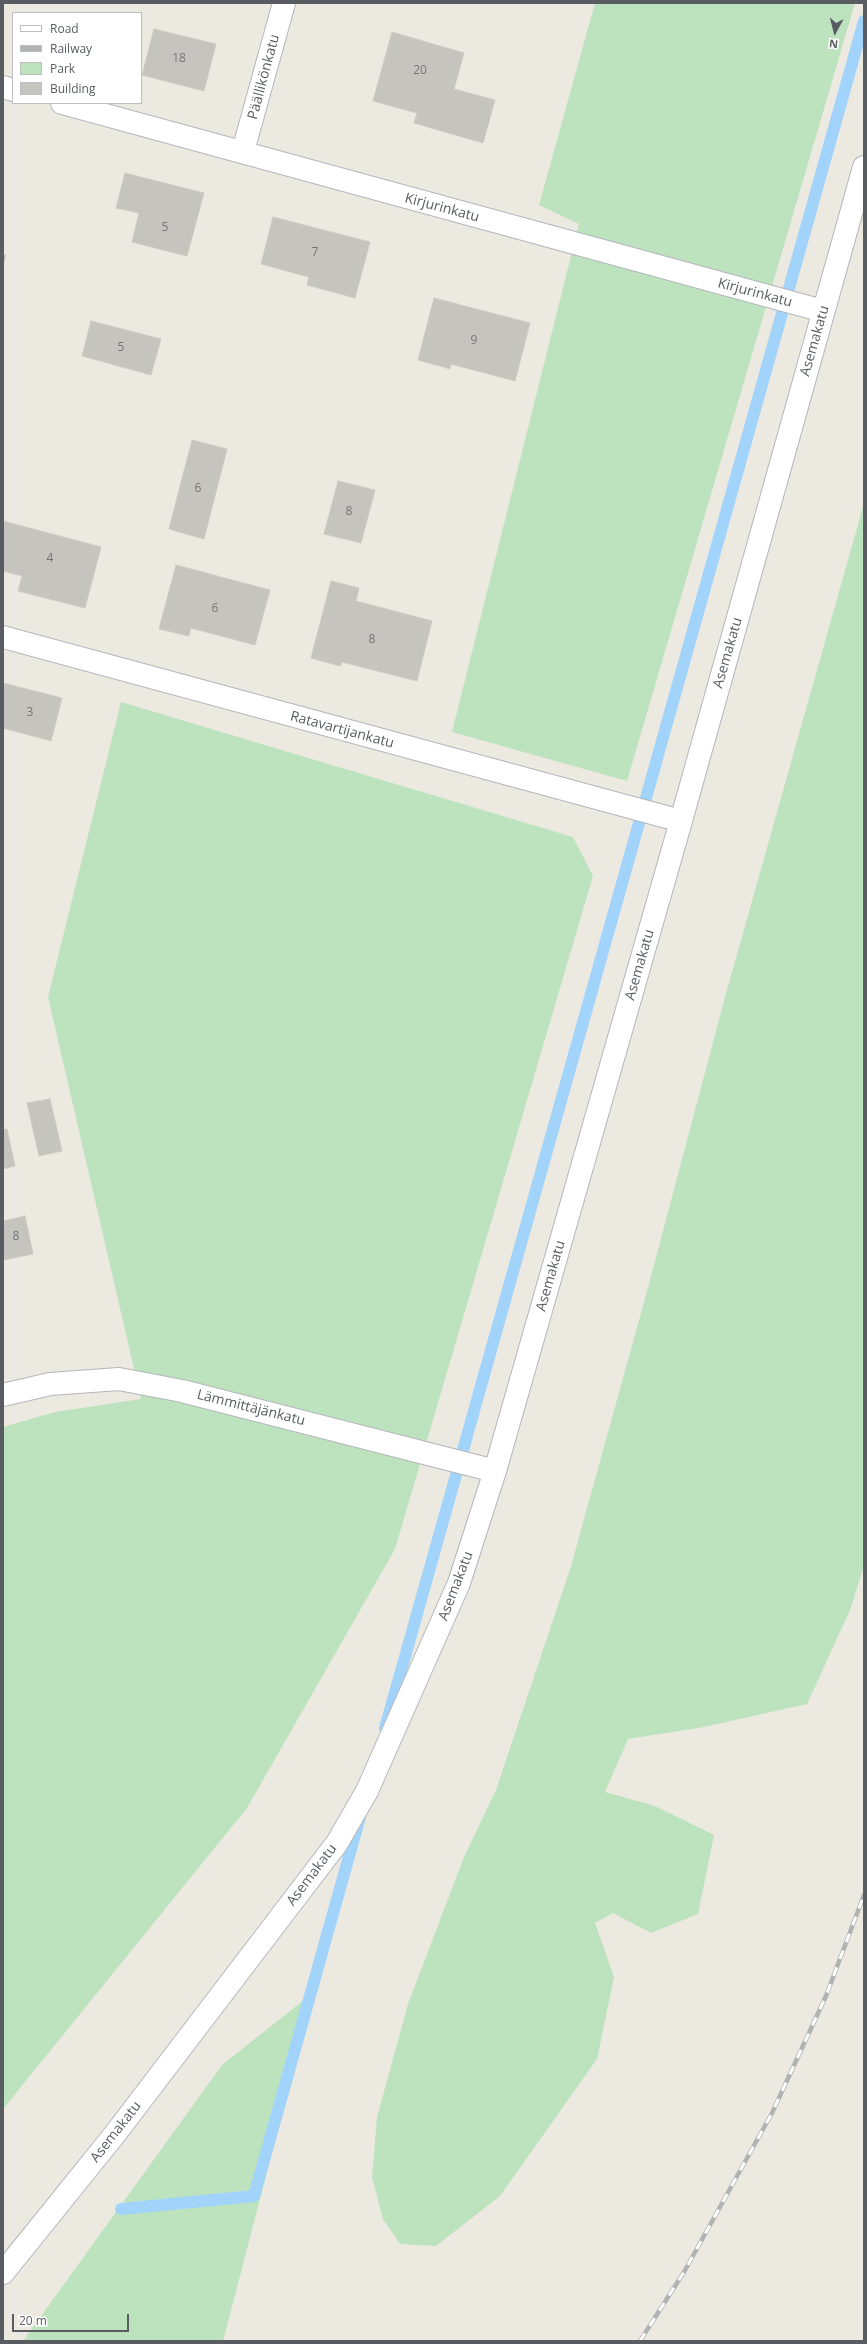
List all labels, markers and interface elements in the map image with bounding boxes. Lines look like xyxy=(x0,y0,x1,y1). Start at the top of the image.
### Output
legend xyxy=(12,12,142,104)
north arrow xyxy=(815,12,855,52)
text: Road xyxy=(50,20,79,37)
street label: Päällikönkatu xyxy=(245,32,283,122)
text: N xyxy=(828,36,839,52)
text: Railway xyxy=(50,40,92,57)
house number: 18 xyxy=(172,52,186,66)
text: Park xyxy=(50,60,75,77)
house number: 20 xyxy=(413,64,427,78)
text: Building xyxy=(50,80,95,97)
street label: Kirjurinkatu xyxy=(403,190,481,226)
house number: 5 xyxy=(162,221,168,235)
house number: 7 xyxy=(312,246,318,260)
street label: Kirjurinkatu xyxy=(716,275,794,311)
street label: Asemakatu xyxy=(797,304,833,378)
house number: 9 xyxy=(471,334,477,348)
house number: 5 xyxy=(118,341,124,355)
house number: 6 xyxy=(195,482,201,496)
house number: 8 xyxy=(346,505,352,519)
house number: 4 xyxy=(47,552,53,566)
house number: 6 xyxy=(212,602,218,616)
street label: Asemakatu xyxy=(710,616,746,690)
house number: 8 xyxy=(369,633,375,647)
house number: 3 xyxy=(27,706,33,720)
street label: Ratavartijankatu xyxy=(288,708,396,752)
street label: Asemakatu xyxy=(622,928,658,1002)
house number: 8 xyxy=(13,1230,19,1244)
street label: Asemakatu xyxy=(533,1239,569,1313)
street label: Lämmittäjänkatu xyxy=(195,1386,307,1430)
street label: Asemakatu xyxy=(435,1549,477,1623)
street label: Asemakatu xyxy=(283,1841,341,1909)
street label: Asemakatu xyxy=(87,2098,145,2166)
scale bar xyxy=(14,2306,131,2332)
text: 20 m xyxy=(19,2312,47,2329)

